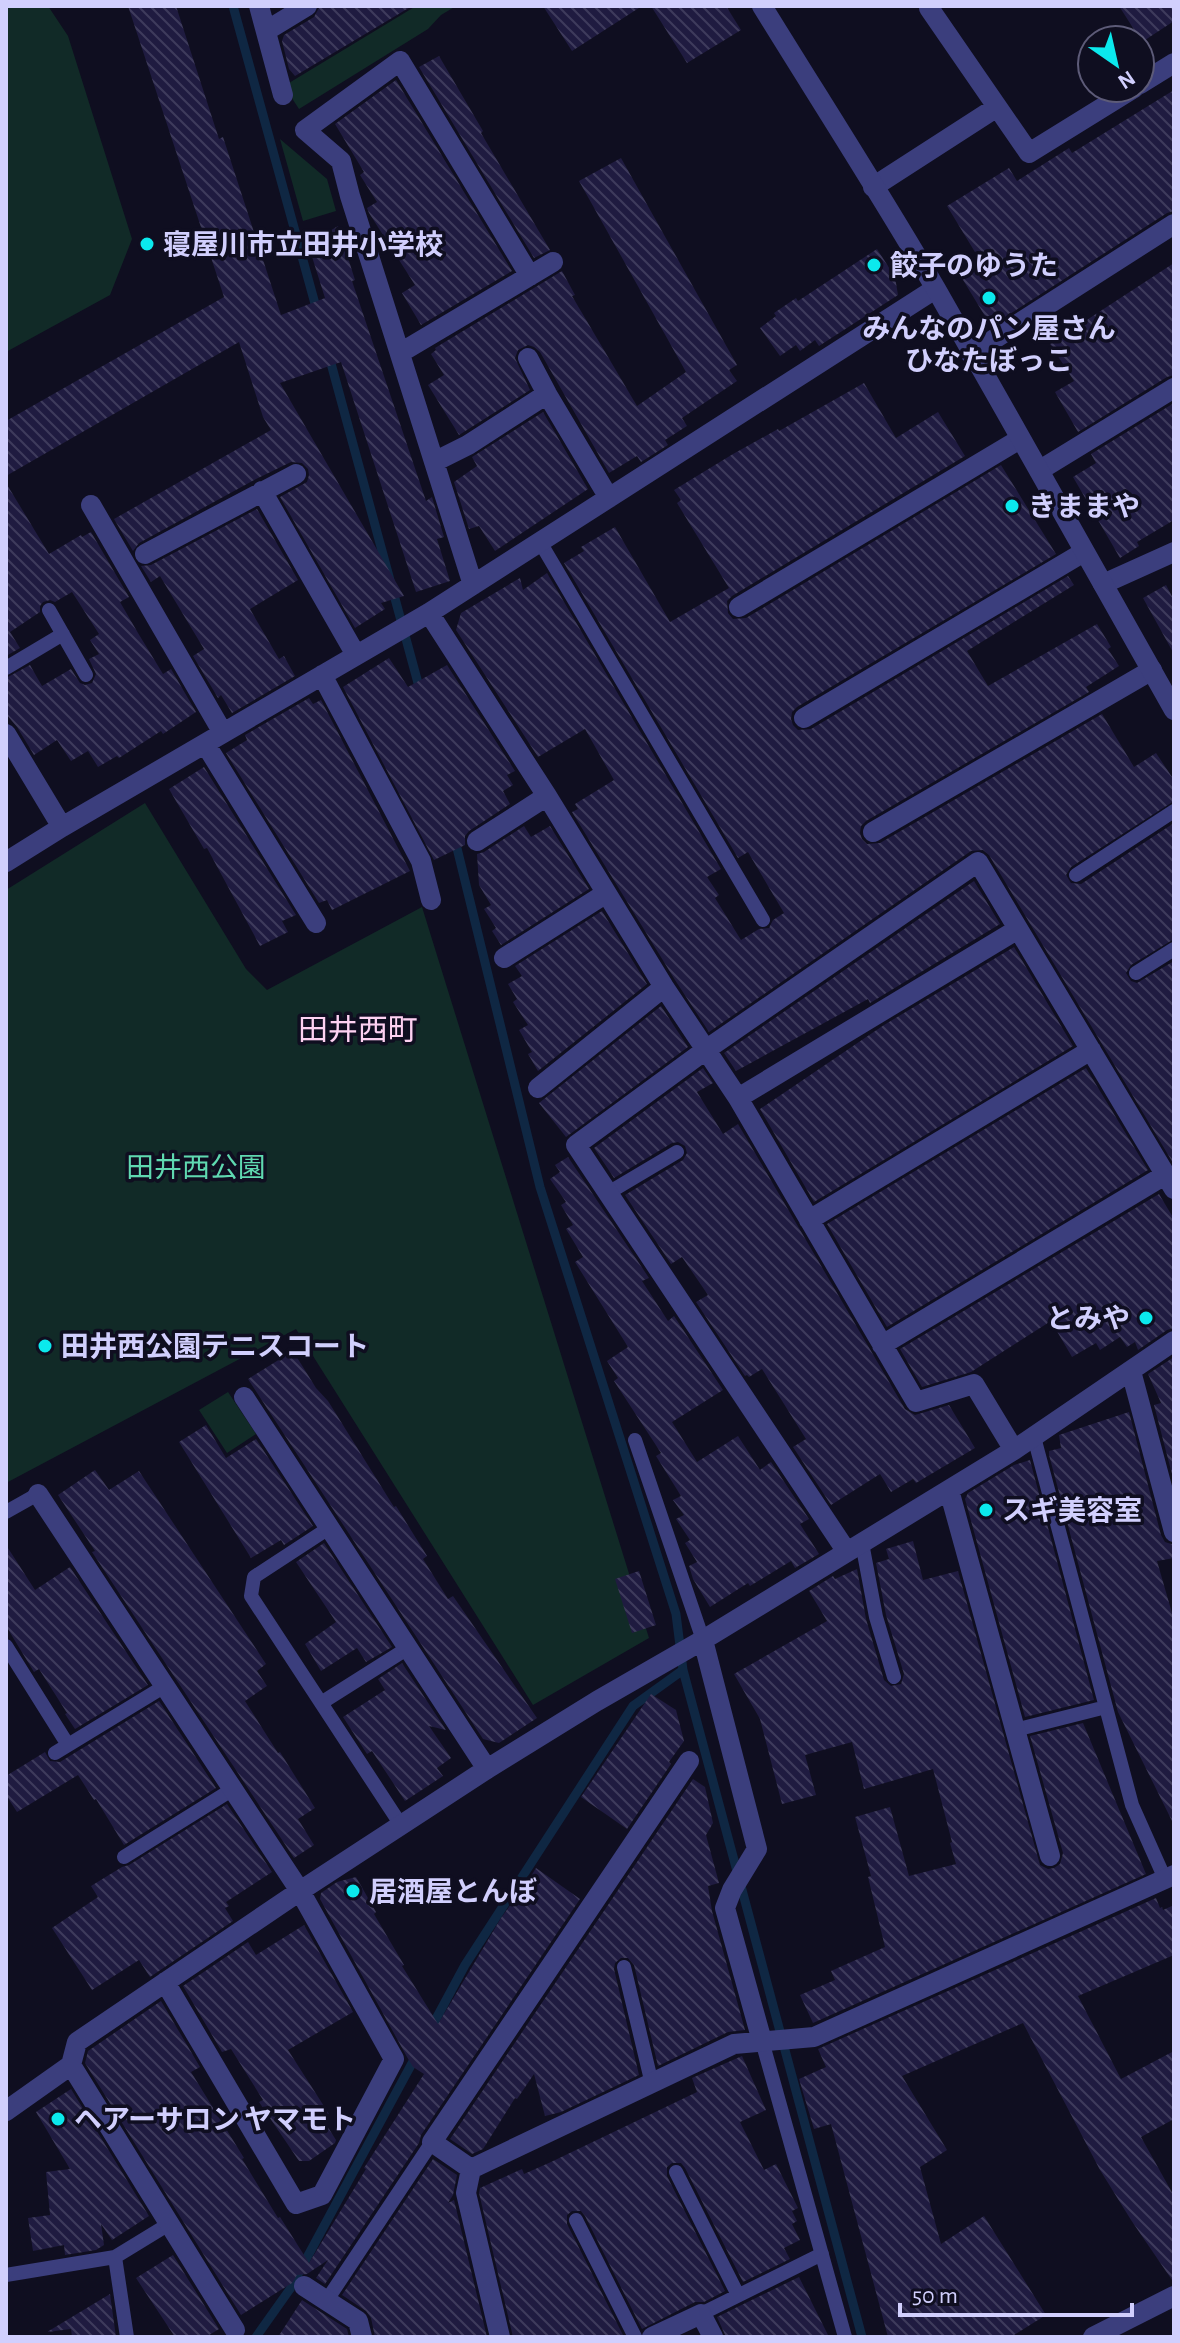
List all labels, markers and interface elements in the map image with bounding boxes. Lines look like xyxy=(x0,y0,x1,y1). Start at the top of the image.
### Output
north arrow xyxy=(1076,24,1156,104)
text: N xyxy=(1114,66,1139,93)
place label: 寝屋川市立田井小学校 xyxy=(163,230,443,260)
marker: 寝屋川市立田井小学校 xyxy=(138,235,156,253)
place label: 餃子のゆうた xyxy=(890,251,1058,281)
marker: 餃子のゆうた xyxy=(865,256,883,274)
marker: みんなのパン屋さん ひなたぼっこ xyxy=(980,289,998,307)
place label: みんなのパン屋さん ひなたぼっこ xyxy=(862,314,1116,376)
place label: きままや xyxy=(1028,492,1140,522)
marker: きままや xyxy=(1003,497,1021,515)
district label: 田井西町 xyxy=(298,1014,418,1046)
park label: 田井西公園 xyxy=(126,1153,266,1183)
place label: とみや xyxy=(1046,1304,1130,1334)
marker: とみや xyxy=(1137,1309,1155,1327)
place label: 田井西公園テニスコート xyxy=(61,1332,369,1362)
marker: 田井西公園テニスコート xyxy=(36,1337,54,1355)
place label: スギ美容室 xyxy=(1002,1495,1142,1526)
marker: スギ美容室 xyxy=(977,1501,995,1519)
place label: 居酒屋とんぼ xyxy=(369,1877,537,1907)
marker: 居酒屋とんぼ xyxy=(344,1882,362,1900)
place label: ヘアーサロン ヤマモト xyxy=(74,2106,356,2135)
marker: ヘアーサロン ヤマモト xyxy=(49,2110,67,2128)
scale bar xyxy=(900,2267,1132,2317)
text: 50 m xyxy=(912,2284,958,2308)

